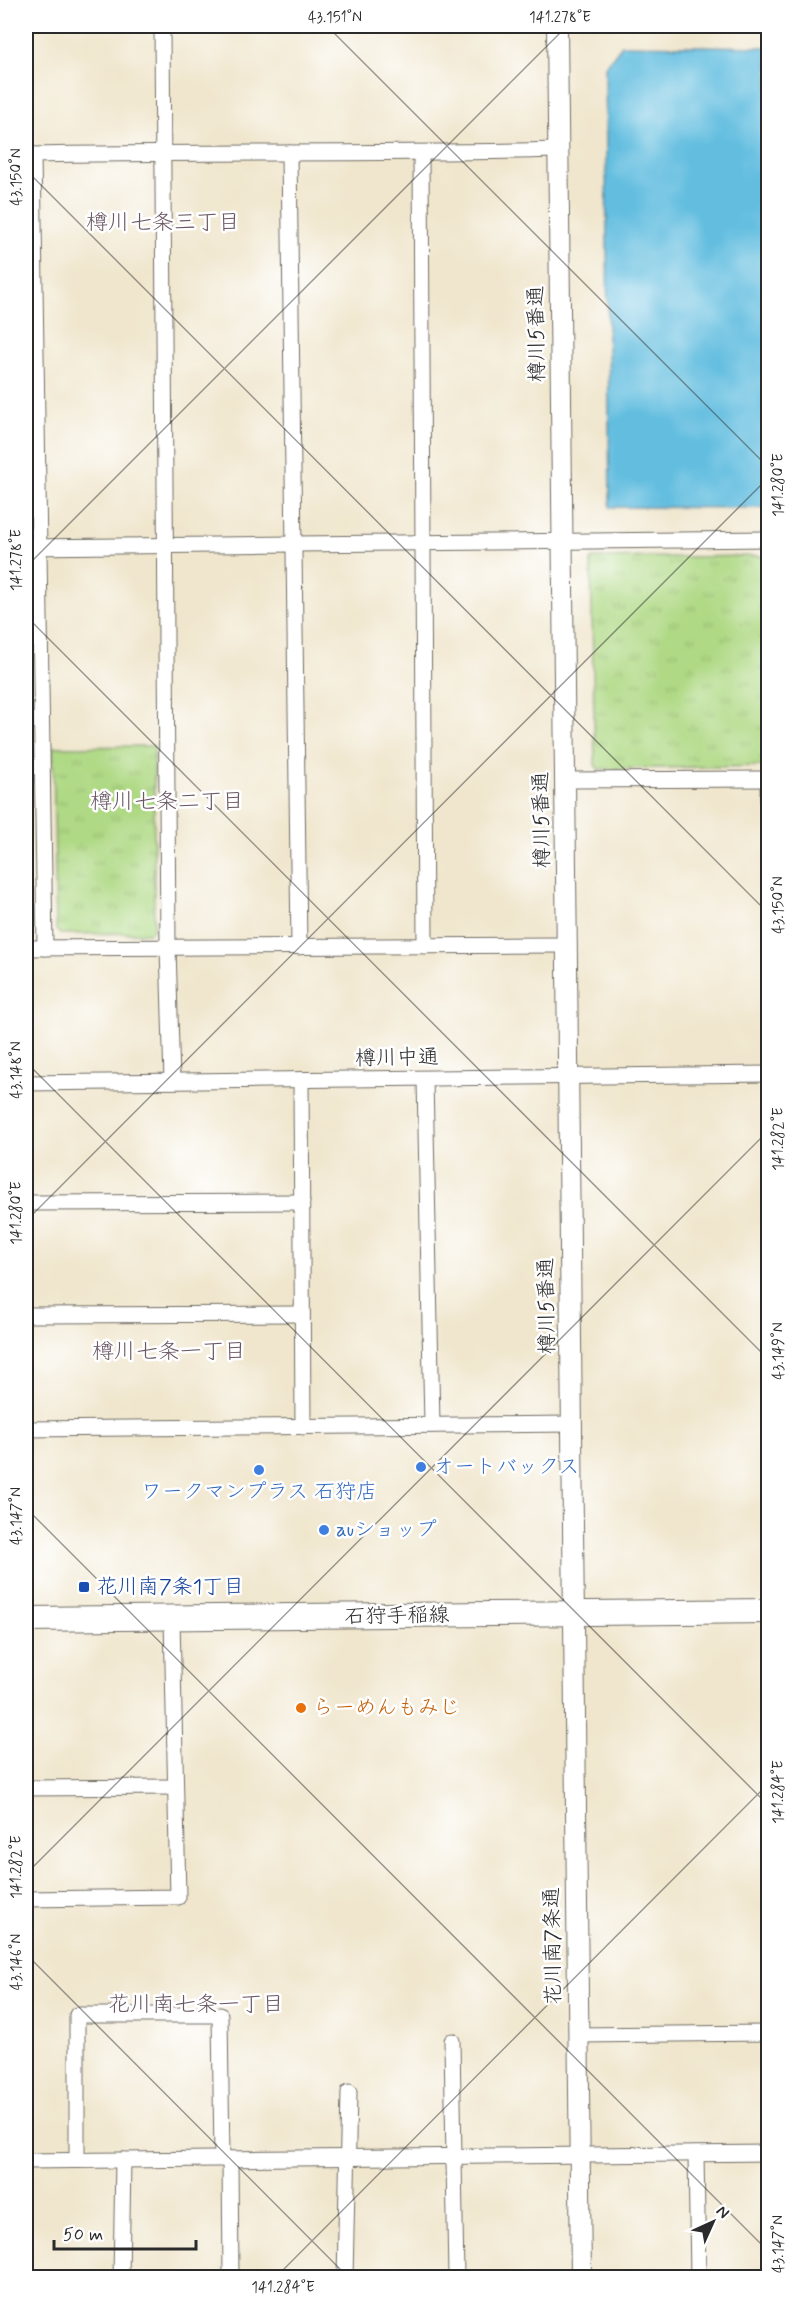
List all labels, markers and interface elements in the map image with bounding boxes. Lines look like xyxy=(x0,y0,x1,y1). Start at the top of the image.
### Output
text: 43.151°N xyxy=(308,8,362,28)
text: 141.278°E xyxy=(529,8,591,28)
text: 43.150°N xyxy=(7,148,27,206)
district label: 樽川七条三丁目 xyxy=(86,209,240,237)
street label: 樽川5番通 xyxy=(522,285,552,383)
text: 141.280°E xyxy=(769,453,789,517)
text: 141.278°E xyxy=(7,529,27,591)
street label: 樽川5番通 xyxy=(527,771,557,869)
district label: 樽川七条二丁目 xyxy=(90,788,244,816)
text: 43.150°N xyxy=(769,876,789,934)
text: 43.148°N xyxy=(7,1041,27,1099)
street label: 樽川中通 xyxy=(355,1043,439,1073)
text: 141.282°E xyxy=(769,1107,789,1171)
text: 141.280°E xyxy=(7,1181,27,1245)
street label: 樽川5番通 xyxy=(532,1257,562,1355)
text: 43.149°N xyxy=(769,1322,789,1380)
district label: 樽川七条一丁目 xyxy=(92,1338,246,1366)
place label: オートバックス xyxy=(433,1453,580,1481)
marker: オートバックス xyxy=(414,1460,428,1474)
marker: ワークマンプラス 石狩店 xyxy=(252,1463,266,1477)
place label: ワークマンプラス 石狩店 xyxy=(141,1478,377,1506)
text: 43.147°N xyxy=(7,1487,27,1545)
place label: auショップ xyxy=(336,1516,437,1544)
marker: auショップ xyxy=(317,1523,331,1537)
place label: 花川南7条1丁目 xyxy=(96,1573,244,1601)
marker: 花川南7条1丁目 xyxy=(77,1580,91,1594)
street label: 石狩手稲線 xyxy=(344,1601,450,1631)
place label: らーめんもみじ xyxy=(313,1694,460,1722)
marker: らーめんもみじ xyxy=(294,1701,308,1715)
text: 141.284°E xyxy=(769,1760,789,1824)
text: 141.282°E xyxy=(7,1835,27,1899)
street label: 花川南7条通 xyxy=(538,1887,568,2005)
text: 43.146°N xyxy=(7,1934,27,1990)
district label: 花川南七条一丁目 xyxy=(108,1991,284,2019)
north arrow xyxy=(683,2192,743,2252)
text: N xyxy=(711,2201,734,2224)
scale bar xyxy=(54,2213,196,2251)
text: 43.147°N xyxy=(769,2215,789,2273)
text: 50 m xyxy=(63,2223,103,2247)
text: 141.284°E xyxy=(251,2278,315,2298)

